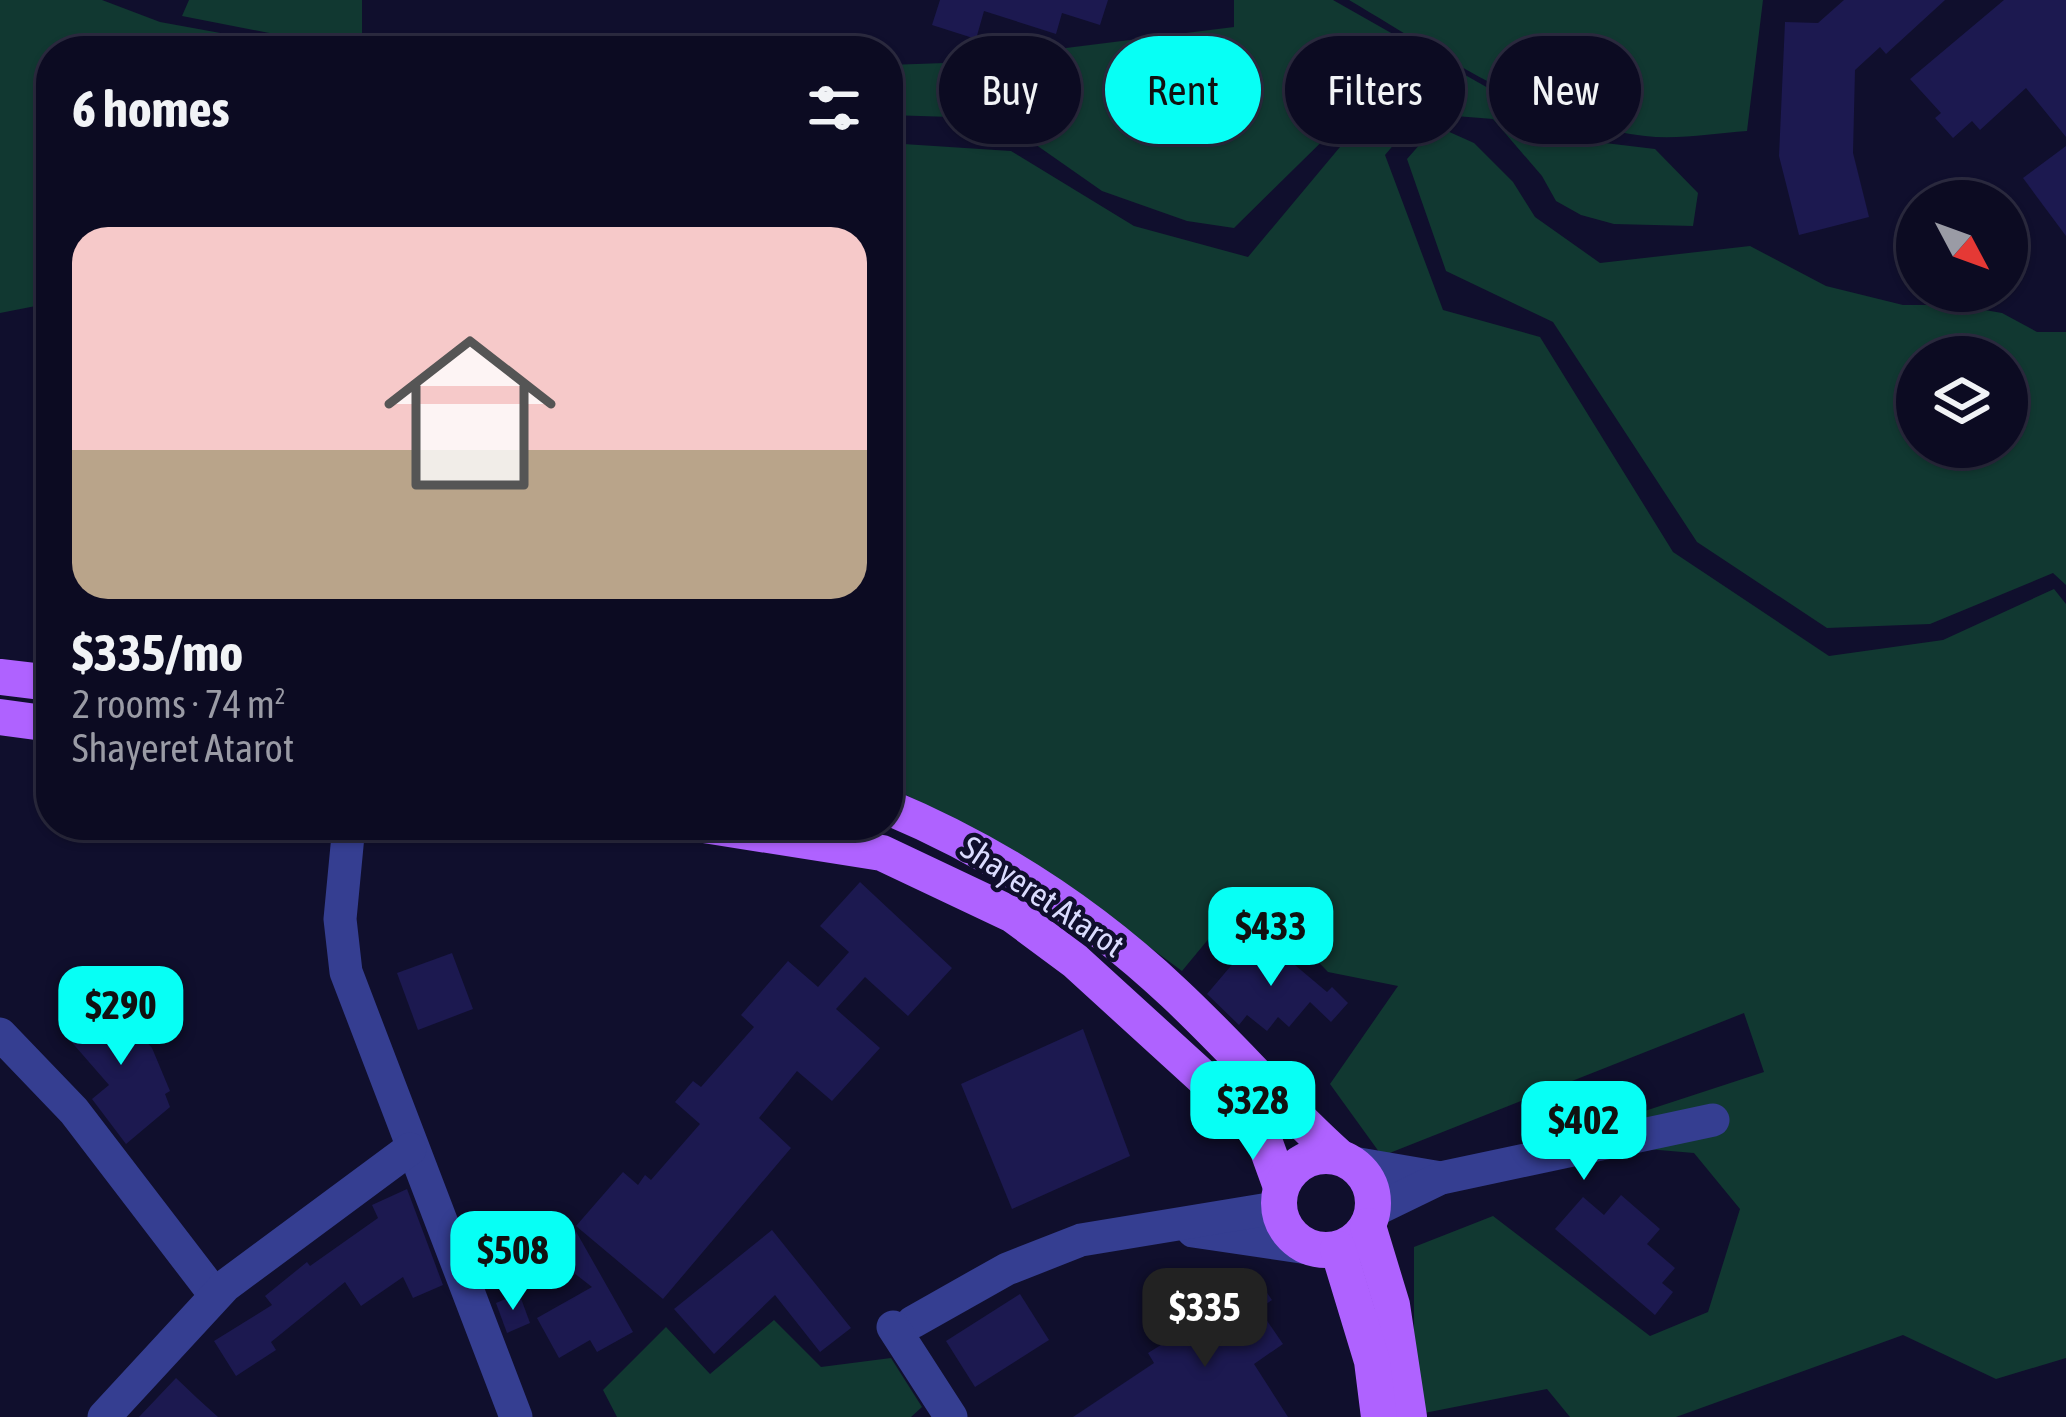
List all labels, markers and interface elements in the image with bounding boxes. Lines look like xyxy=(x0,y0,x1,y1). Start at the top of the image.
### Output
chip: Buy xyxy=(939,36,1081,144)
chip: Rent xyxy=(1105,36,1261,144)
chip: Filters xyxy=(1285,36,1465,144)
chip: New xyxy=(1489,36,1641,144)
icon: filters xyxy=(801,75,867,141)
text: 6 homes xyxy=(72,79,230,138)
north arrow xyxy=(1896,180,2028,312)
map controls xyxy=(1896,180,2028,468)
icon: home xyxy=(362,305,578,521)
button: layers xyxy=(1896,336,2028,468)
text: $335/mo xyxy=(72,623,243,682)
text: 2 rooms · 74 m² xyxy=(72,682,286,726)
text: Shayeret Atarot xyxy=(72,726,294,770)
street label: Shayeret Atarot xyxy=(954,828,1132,964)
pin: $433 xyxy=(1200,887,1342,989)
text: $433 xyxy=(1235,904,1307,948)
pin: $290 xyxy=(50,966,192,1068)
text: $290 xyxy=(85,983,157,1027)
pin: $328 xyxy=(1182,1061,1324,1163)
text: $328 xyxy=(1217,1078,1289,1122)
pin: $402 xyxy=(1513,1081,1655,1183)
text: $402 xyxy=(1548,1098,1620,1142)
pin: $508 xyxy=(442,1211,584,1313)
text: $508 xyxy=(477,1228,549,1272)
pin: $335 xyxy=(1134,1268,1276,1370)
text: $335 xyxy=(1169,1285,1241,1329)

